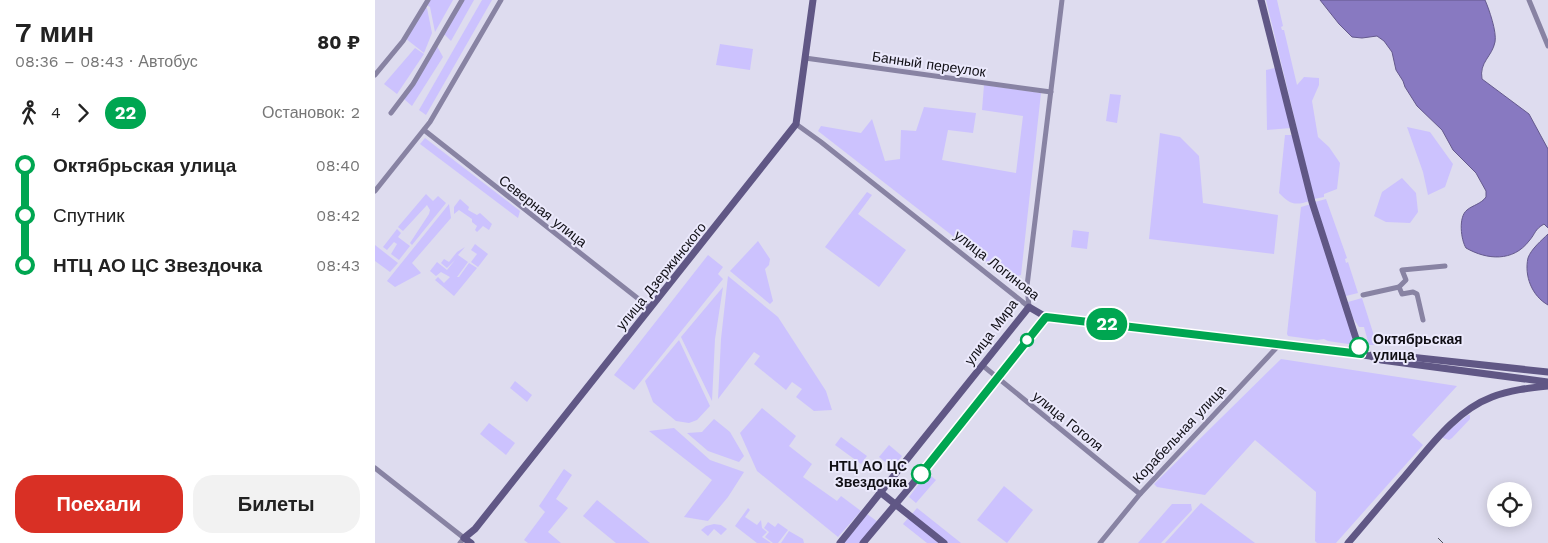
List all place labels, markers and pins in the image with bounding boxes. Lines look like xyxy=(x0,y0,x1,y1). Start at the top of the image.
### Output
place label: Октябрьская улица xyxy=(1373,331,1462,363)
unlabelled marker xyxy=(1020,333,1034,347)
marker: Октябрьская улица xyxy=(1349,337,1369,357)
place label: НТЦ АО ЦС Звездочка xyxy=(829,458,907,490)
marker: НТЦ АО ЦС Звездочка xyxy=(911,464,931,484)

